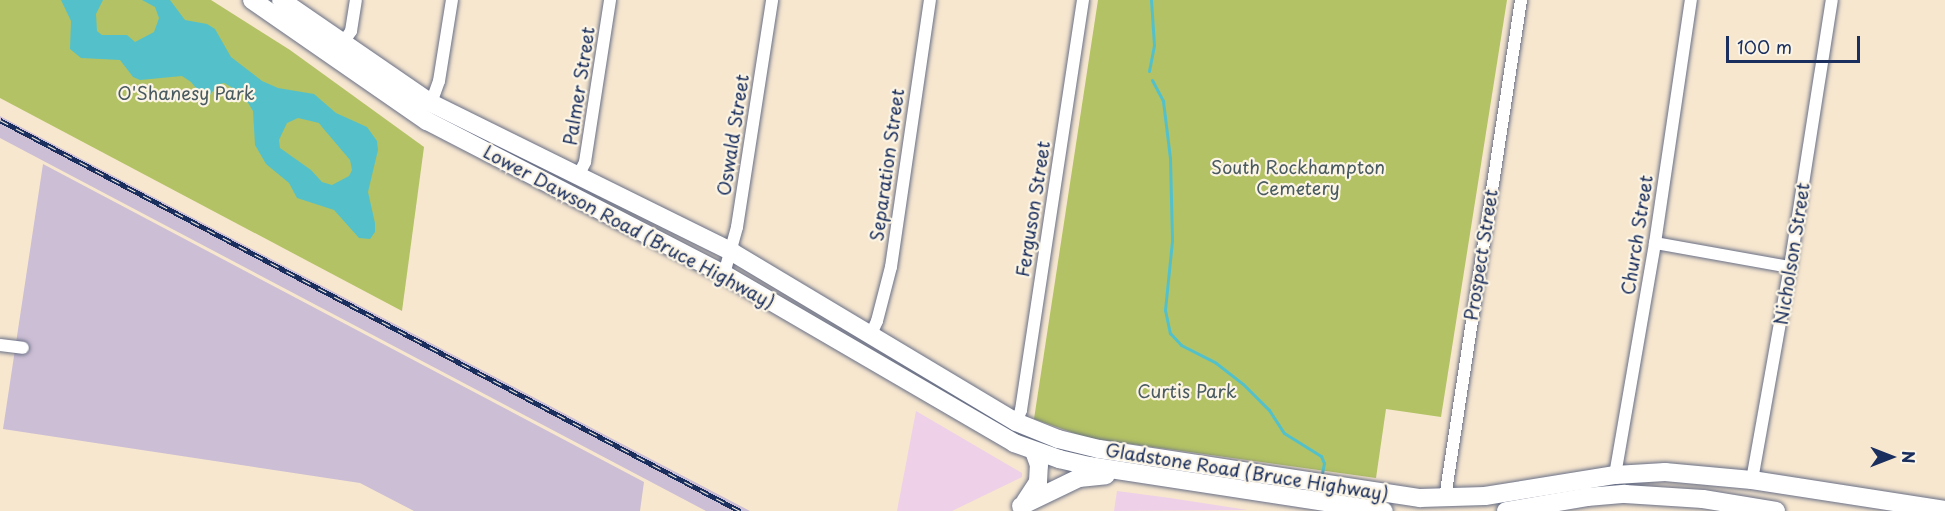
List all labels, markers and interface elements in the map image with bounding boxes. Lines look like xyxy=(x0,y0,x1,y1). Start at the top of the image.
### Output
scale bar xyxy=(1729,24,1862,62)
street label: Palmer Street xyxy=(559,25,599,147)
text: 100 m xyxy=(1737,33,1792,60)
street label: Oswald Street xyxy=(713,72,753,198)
park label: O'Shanesy Park xyxy=(117,82,255,104)
street label: Separation Street xyxy=(866,87,908,243)
street label: Ferguson Street xyxy=(1012,140,1054,278)
street label: Lower Dawson Road (Bruce Highway) xyxy=(480,141,778,313)
park label: South Rockhampton Cemetery xyxy=(1211,157,1385,200)
street label: Church Street xyxy=(1617,173,1657,297)
street label: Nicholson Street xyxy=(1770,181,1814,327)
street label: Prospect Street xyxy=(1460,187,1502,323)
park label: Curtis Park xyxy=(1138,380,1236,402)
north arrow xyxy=(1861,427,1921,487)
street label: Gladstone Road (Bruce Highway) xyxy=(1103,439,1391,505)
text: N xyxy=(1897,451,1921,463)

